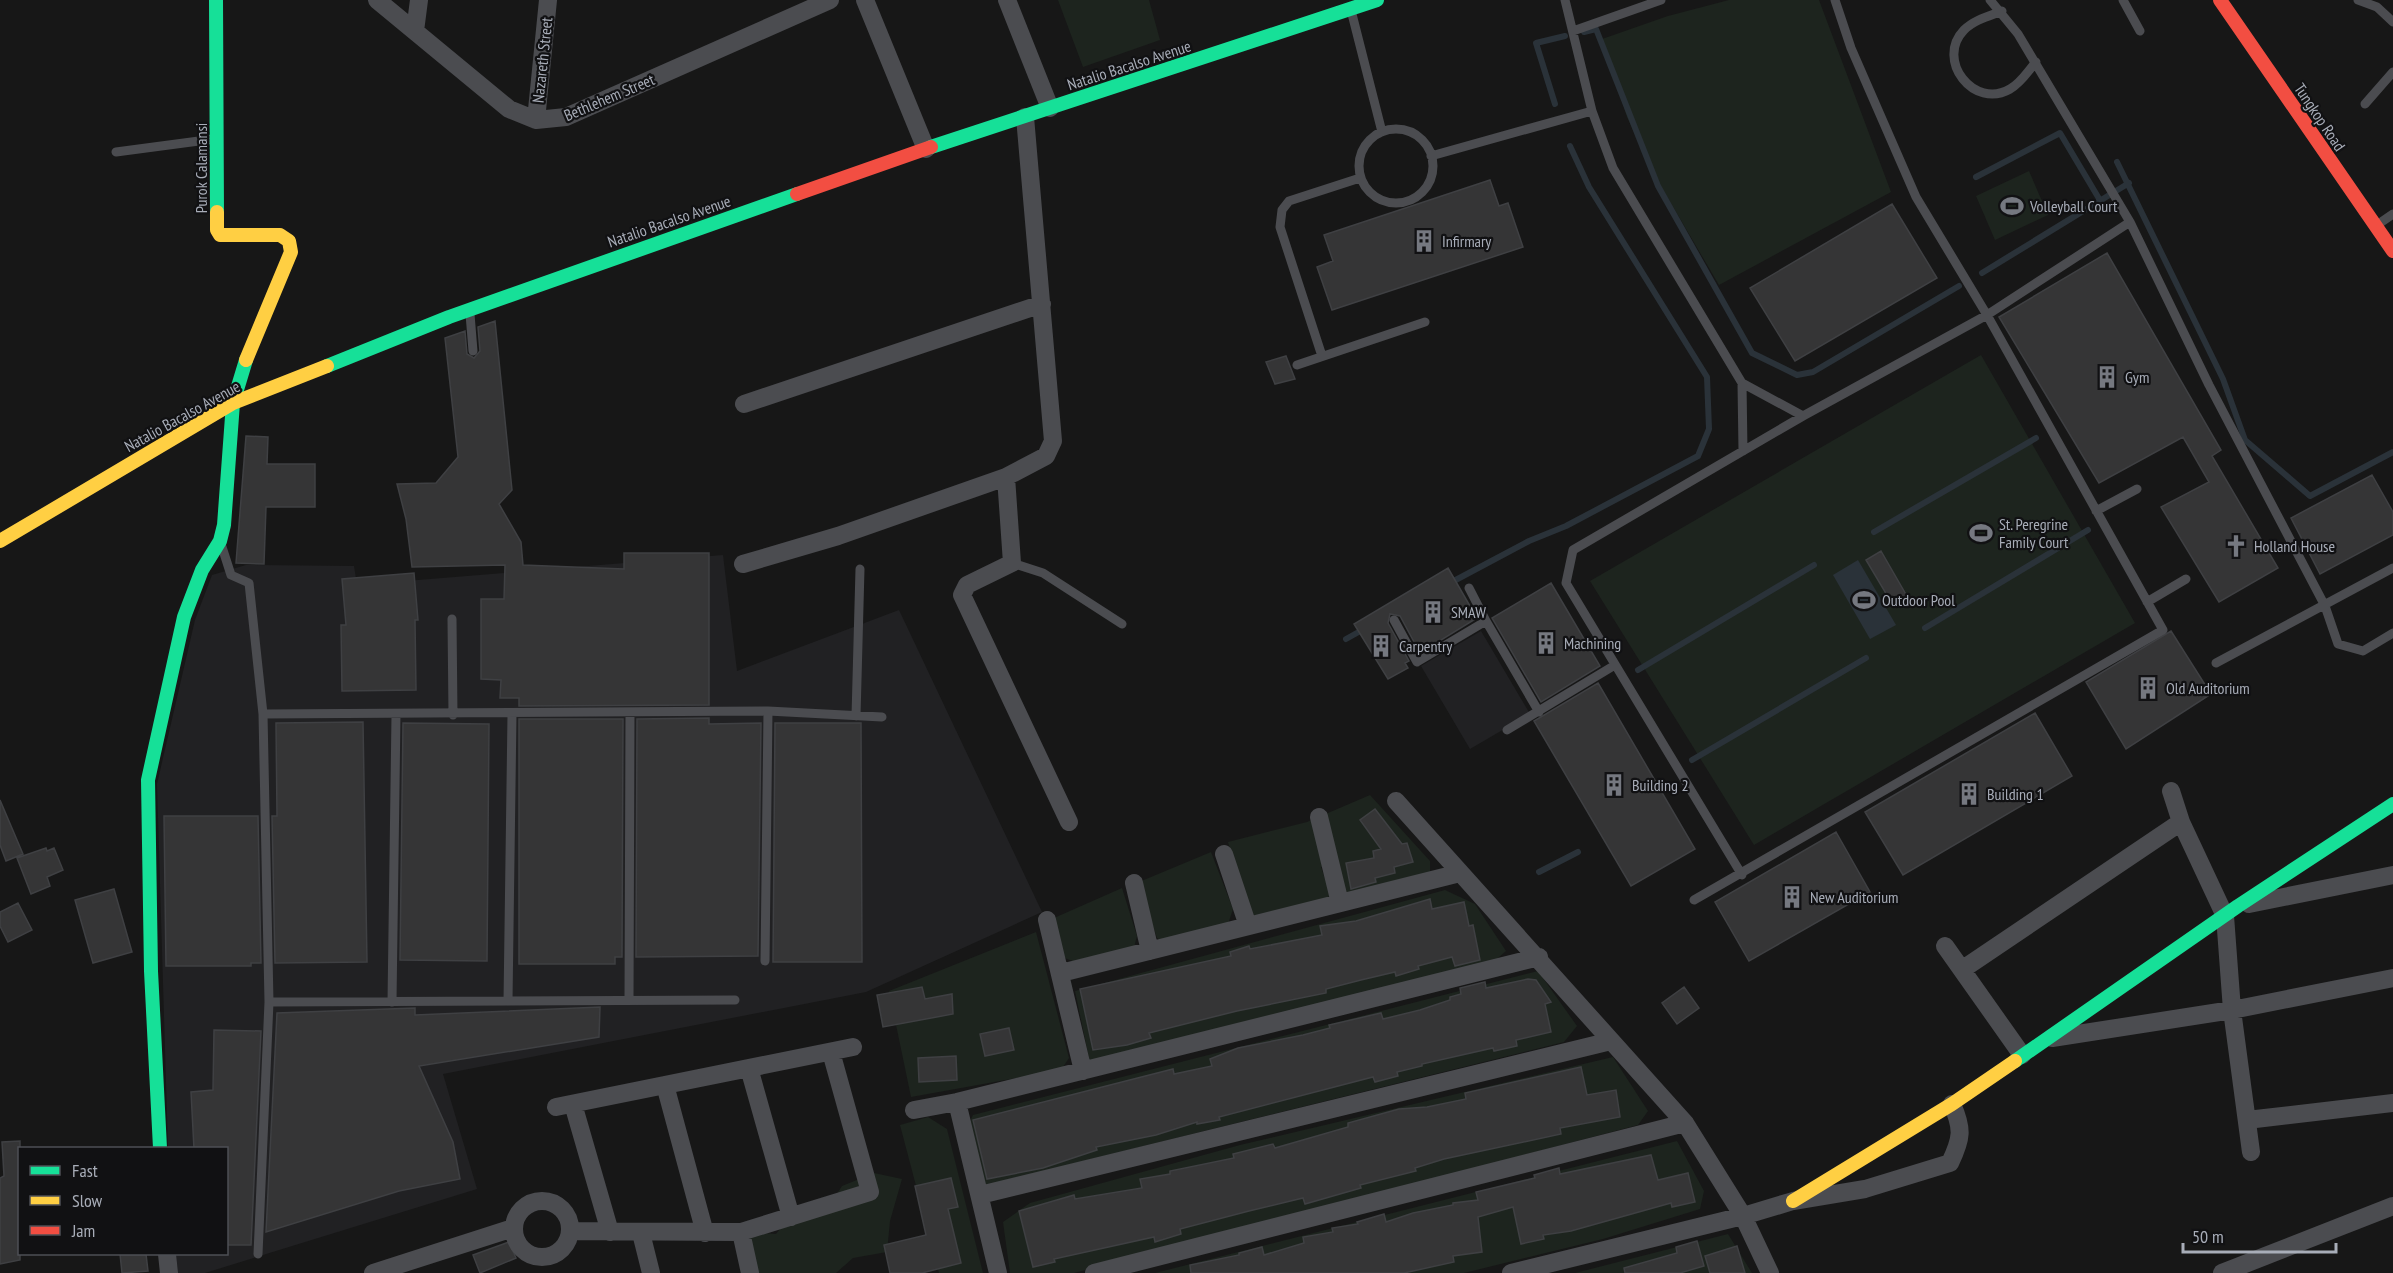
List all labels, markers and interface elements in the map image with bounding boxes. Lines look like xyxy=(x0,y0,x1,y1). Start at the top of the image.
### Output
street label: Nazareth Street xyxy=(528,16,557,104)
street label: Natalio Bacalso Avenue xyxy=(1065,36,1193,94)
street label: Bethlehem Street xyxy=(561,69,658,125)
street label: Tungkop Road xyxy=(2290,79,2350,155)
street label: Purok Calamansi xyxy=(191,123,211,213)
street label: Natalio Bacalso Avenue xyxy=(605,191,733,251)
sports icon: Volleyball Court xyxy=(1999,193,2025,219)
place label: Volleyball Court xyxy=(2029,196,2118,216)
building icon: Infirmary xyxy=(1411,228,1437,254)
place label: Infirmary xyxy=(1442,231,1491,251)
building icon: Gym xyxy=(2094,364,2120,390)
place label: Gym xyxy=(2125,367,2149,387)
street label: Natalio Bacalso Avenue xyxy=(121,376,243,456)
place label: St. Peregrine Family Court xyxy=(1999,514,2069,552)
sports icon: St. Peregrine Family Court xyxy=(1968,520,1994,546)
church icon: Holland House xyxy=(2223,533,2249,559)
place label: Holland House xyxy=(2254,536,2335,556)
sports icon: Outdoor Pool xyxy=(1851,587,1877,613)
place label: Outdoor Pool xyxy=(1882,590,1955,610)
building icon: SMAW xyxy=(1420,599,1446,625)
place label: SMAW xyxy=(1451,602,1486,622)
building icon: Machining xyxy=(1533,630,1559,656)
building icon: Carpentry xyxy=(1368,633,1394,659)
place label: Machining xyxy=(1564,633,1621,653)
place label: Carpentry xyxy=(1399,636,1452,656)
building icon: Old Auditorium xyxy=(2135,675,2161,701)
place label: Old Auditorium xyxy=(2166,678,2250,698)
building icon: Building 2 xyxy=(1601,772,1627,798)
place label: Building 2 xyxy=(1632,775,1689,795)
building icon: Building 1 xyxy=(1956,781,1982,807)
place label: Building 1 xyxy=(1987,784,2044,804)
building icon: New Auditorium xyxy=(1779,884,1805,910)
place label: New Auditorium xyxy=(1810,887,1899,907)
legend xyxy=(18,1147,228,1255)
text: Fast xyxy=(72,1159,98,1182)
text: Slow xyxy=(72,1189,103,1212)
scale bar xyxy=(2183,1216,2336,1254)
text: Jam xyxy=(71,1219,95,1242)
text: 50 m xyxy=(2192,1225,2224,1248)

